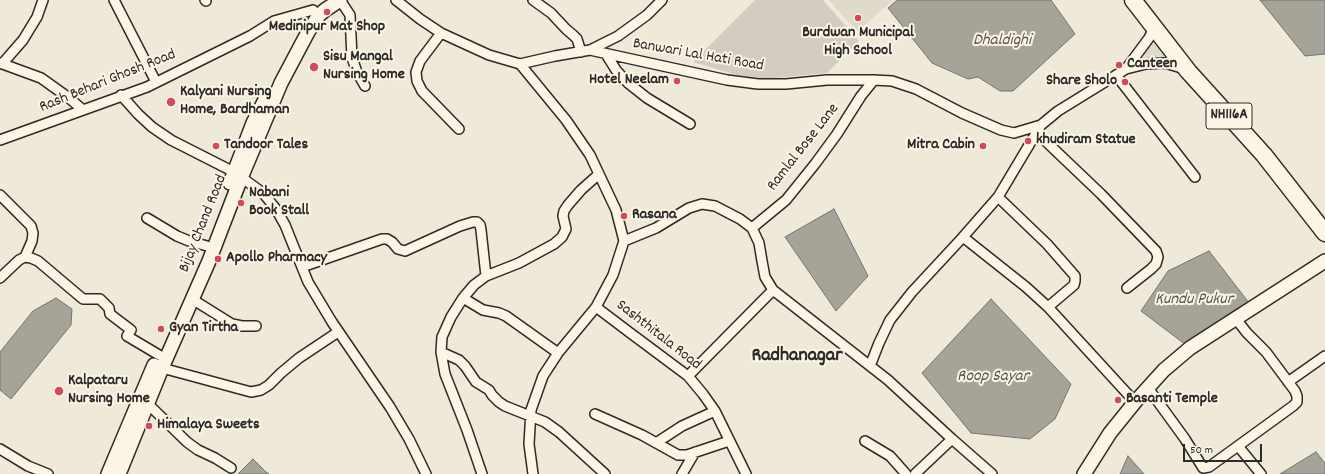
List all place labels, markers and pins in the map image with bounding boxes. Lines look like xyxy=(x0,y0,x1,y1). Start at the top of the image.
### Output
marker: Medinipur Mat Shop xyxy=(322,7,332,17)
marker: Burdwan Municipal High School xyxy=(853,13,863,23)
place label: Medinipur Mat Shop xyxy=(269,18,385,38)
place label: Burdwan Municipal High School xyxy=(802,24,914,62)
place label: Sisu Mangal Nursing Home xyxy=(323,48,405,86)
place label: Canteen xyxy=(1127,55,1177,75)
marker: Canteen xyxy=(1114,60,1124,70)
marker: Sisu Mangal Nursing Home xyxy=(308,61,320,73)
place label: Hotel Neelam xyxy=(589,71,669,91)
place label: Share Sholo xyxy=(1046,72,1117,92)
marker: Hotel Neelam xyxy=(672,76,682,86)
marker: Share Sholo xyxy=(1120,77,1130,87)
place label: Kalyani Nursing Home, Bardhaman xyxy=(180,83,289,121)
marker: Kalyani Nursing Home, Bardhaman xyxy=(165,96,177,108)
place label: khudiram Statue xyxy=(1036,131,1136,151)
place label: Tandoor Tales xyxy=(224,136,308,156)
place label: Mitra Cabin xyxy=(907,136,975,156)
marker: khudiram Statue xyxy=(1023,136,1033,146)
marker: Tandoor Tales xyxy=(211,141,221,151)
marker: Mitra Cabin xyxy=(978,141,988,151)
place label: Nabani Book Stall xyxy=(249,184,309,222)
marker: Nabani Book Stall xyxy=(236,198,246,208)
place label: Rasana xyxy=(632,206,676,226)
marker: Rasana xyxy=(619,211,629,221)
place label: Apollo Pharmacy xyxy=(226,249,327,269)
marker: Apollo Pharmacy xyxy=(213,254,223,264)
place label: Gyan Tirtha xyxy=(169,319,238,339)
marker: Gyan Tirtha xyxy=(156,324,166,334)
place label: Kalpataru Nursing Home xyxy=(68,372,150,410)
marker: Kalpataru Nursing Home xyxy=(53,385,65,397)
place label: Basanti Temple xyxy=(1126,390,1218,410)
marker: Basanti Temple xyxy=(1113,395,1123,405)
place label: Himalaya Sweets xyxy=(157,416,260,436)
marker: Himalaya Sweets xyxy=(144,421,154,431)

